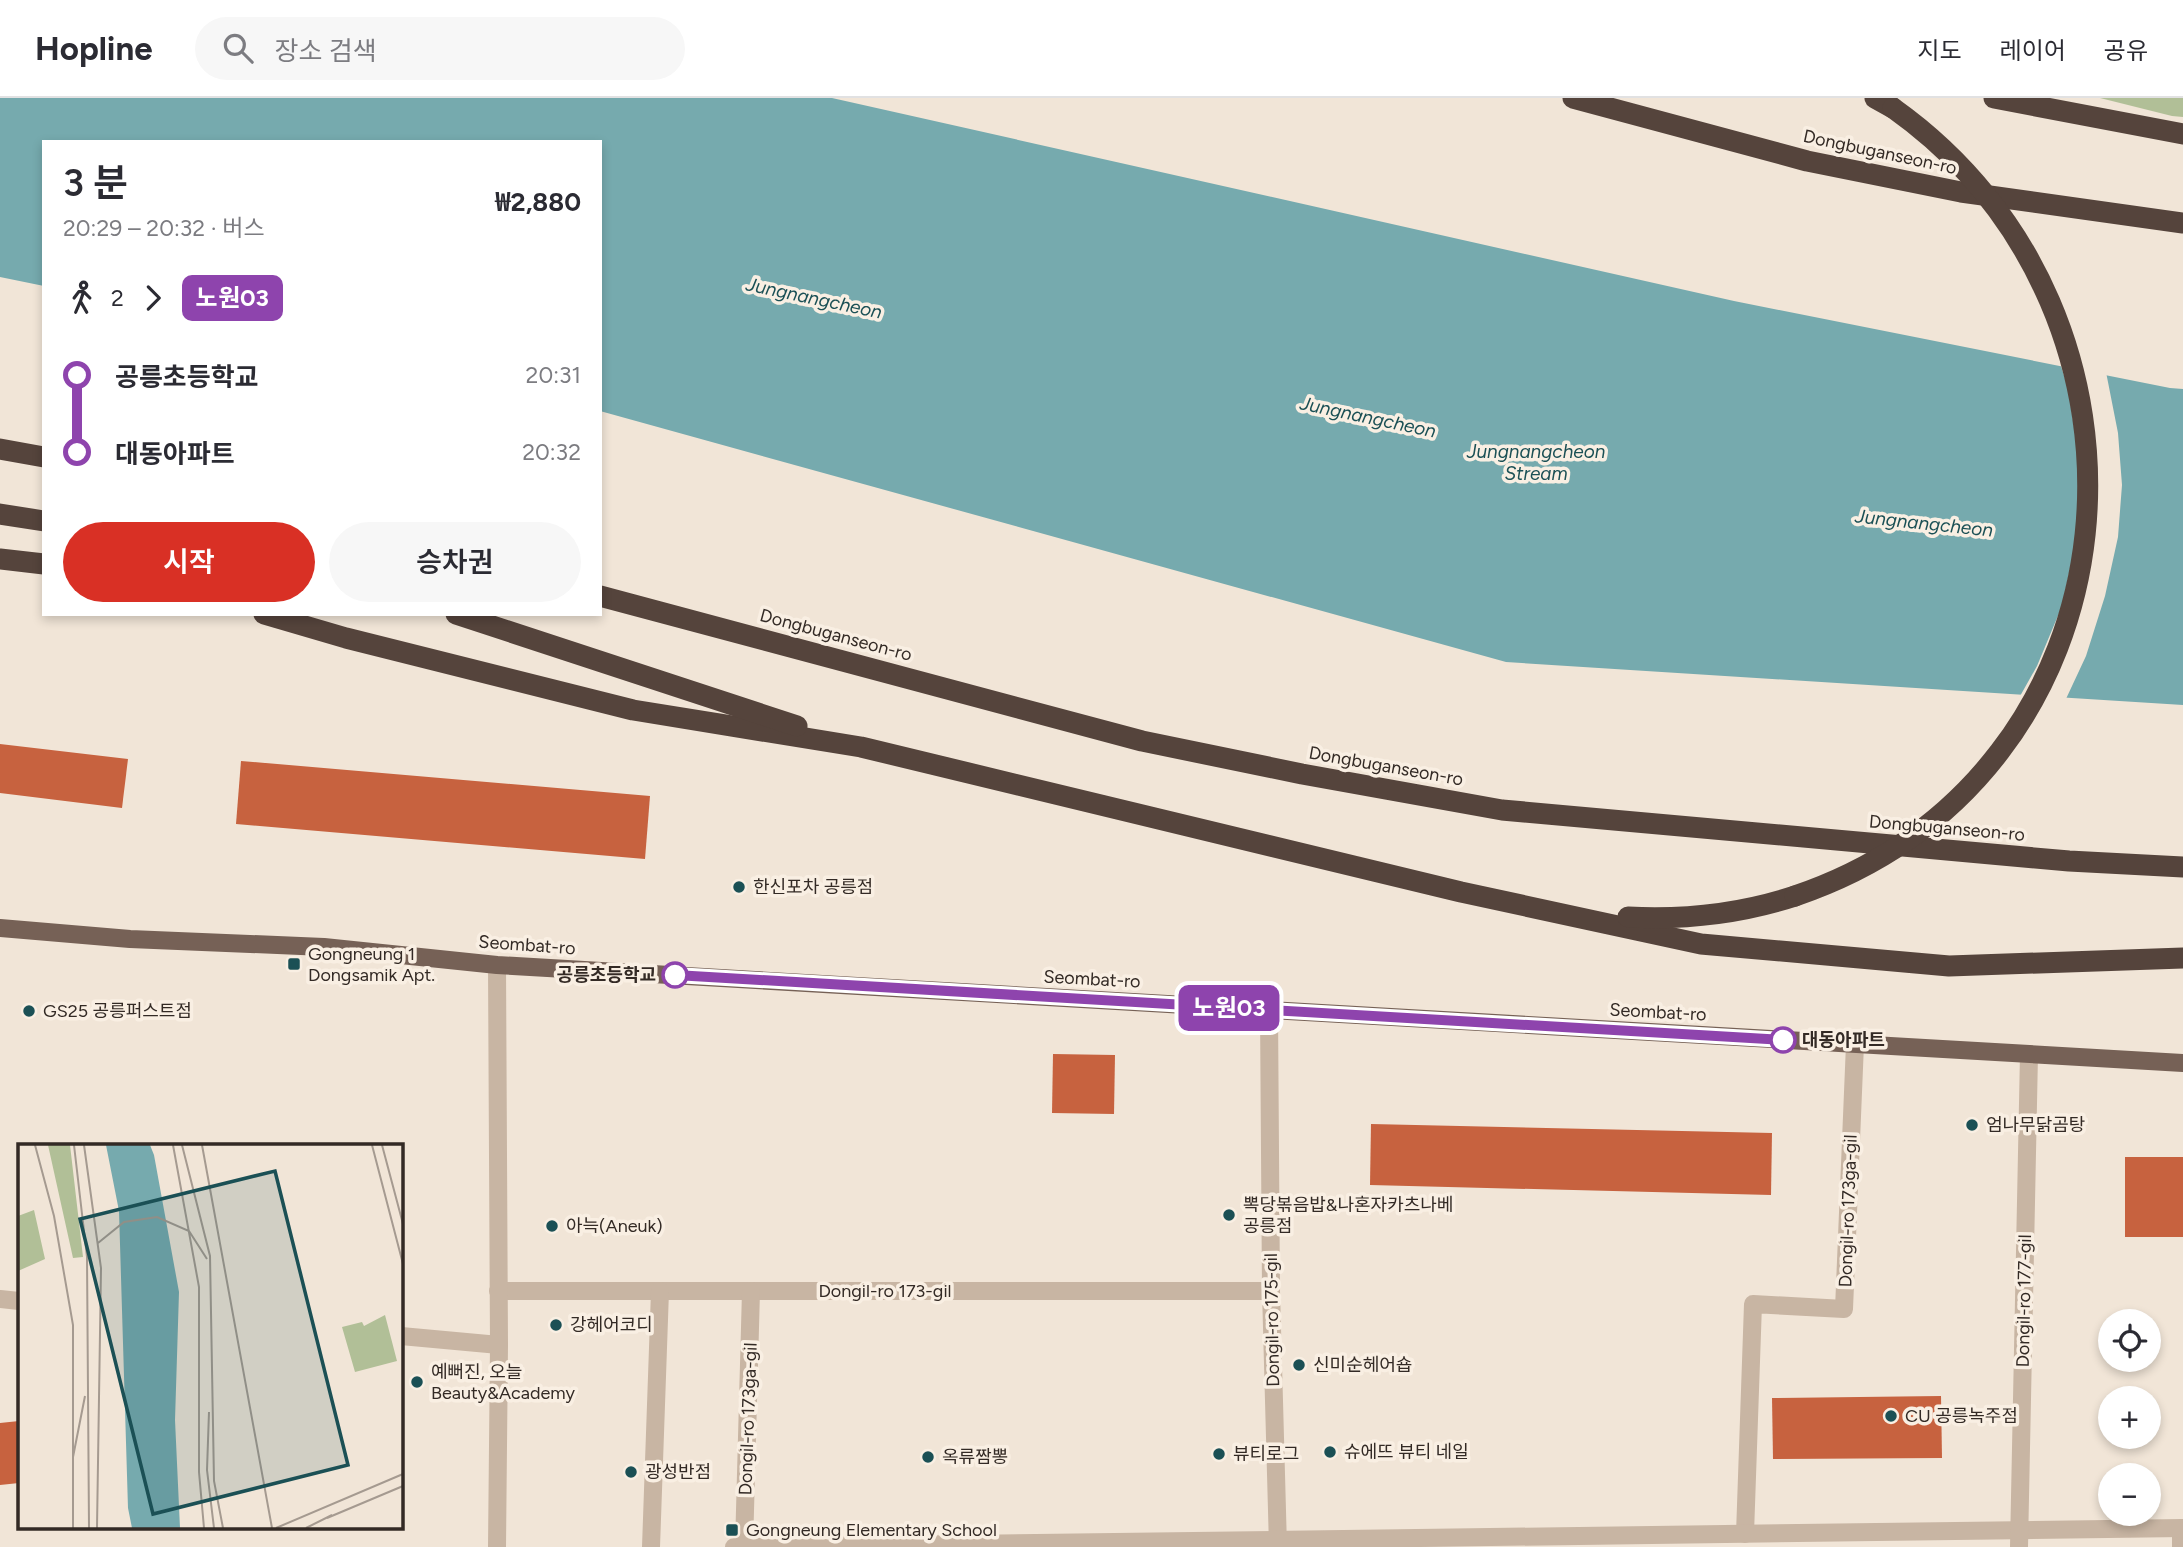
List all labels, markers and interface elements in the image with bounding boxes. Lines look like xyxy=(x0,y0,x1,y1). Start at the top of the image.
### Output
search box xyxy=(195,17,685,80)
text: Hopline xyxy=(35,29,153,68)
icon: search xyxy=(219,29,257,67)
text: 장소 검색 xyxy=(275,35,377,67)
text: 지도 xyxy=(1917,36,1962,65)
text: 레이어 xyxy=(2000,36,2066,65)
text: 공유 xyxy=(2104,36,2148,65)
street label: Dongbuganseon-ro xyxy=(1801,125,1959,179)
text: 3 분 xyxy=(63,160,128,206)
text: ₩2,880 xyxy=(495,186,581,218)
text: 20:29 – 20:32 · 버스 xyxy=(63,214,265,242)
water label: Jungnangcheon xyxy=(743,272,885,324)
icon: walk xyxy=(63,279,101,317)
icon: forward xyxy=(134,279,172,317)
text: 노원03 xyxy=(196,283,269,312)
text: 2 xyxy=(111,284,124,312)
text: 공릉초등학교 xyxy=(115,361,259,393)
text: 20:31 xyxy=(526,361,581,389)
water label: Jungnangcheon xyxy=(1297,391,1439,443)
text: 대동아파트 xyxy=(115,438,235,470)
text: 20:32 xyxy=(522,438,581,466)
water label: Jungnangcheon Stream xyxy=(1466,440,1606,485)
water label: Jungnangcheon xyxy=(1853,504,1994,542)
button: 시작 xyxy=(63,522,315,602)
button: 승차권 xyxy=(329,522,581,602)
street label: Dongbuganseon-ro xyxy=(758,604,914,666)
street label: Dongbuganseon-ro xyxy=(1307,742,1465,790)
street label: Dongbuganseon-ro xyxy=(1868,810,2026,846)
place label: 한신포차 공릉점 xyxy=(753,876,873,898)
marker: 한신포차 공릉점 xyxy=(731,879,747,895)
street label: Seombat-ro xyxy=(478,931,576,959)
place label: Gongneung 1 Dongsamik Apt. xyxy=(308,943,435,986)
marker: Gongneung 1 Dongsamik Apt. xyxy=(286,956,302,972)
marker: 공릉초등학교 xyxy=(662,962,688,988)
place label: 공릉초등학교 xyxy=(557,964,656,986)
street label: Seombat-ro xyxy=(1043,965,1141,993)
line badge: 노원03 xyxy=(1180,985,1278,1031)
text: 노원03 xyxy=(1192,993,1266,1022)
street label: Seombat-ro xyxy=(1609,998,1707,1026)
place label: GS25 공릉퍼스트점 xyxy=(43,1000,192,1022)
marker: GS25 공릉퍼스트점 xyxy=(21,1003,37,1019)
marker: 대동아파트 xyxy=(1770,1027,1796,1053)
place label: 대동아파트 xyxy=(1802,1029,1885,1051)
place label: 엄나무닭곰탕 xyxy=(1986,1114,2085,1136)
marker: 엄나무닭곰탕 xyxy=(1964,1117,1980,1133)
street label: Dongil-ro 173ga-gil xyxy=(1834,1134,1862,1288)
inset map xyxy=(18,1144,402,1530)
place label: 뽁당볶음밥&나혼자카츠나베 공릉점 xyxy=(1243,1194,1453,1237)
marker: 뽁당볶음밥&나혼자카츠나베 공릉점 xyxy=(1221,1207,1237,1223)
place label: 아늑(Aneuk) xyxy=(566,1215,663,1237)
marker: 아늑(Aneuk) xyxy=(544,1218,560,1234)
street label: Dongil-ro 177-gil xyxy=(2012,1234,2036,1368)
street label: Dongil-ro 175-gil xyxy=(1260,1253,1284,1387)
street label: Dongil-ro 173-gil xyxy=(818,1280,952,1302)
map controls xyxy=(2098,1309,2161,1526)
button: locate xyxy=(2098,1309,2161,1372)
place label: 강헤어코디 xyxy=(570,1314,653,1336)
marker: 강헤어코디 xyxy=(548,1317,564,1333)
street label: Dongil-ro 173ga-gil xyxy=(734,1342,762,1496)
place label: 신미순헤어숍 xyxy=(1313,1354,1412,1376)
marker: 신미순헤어숍 xyxy=(1291,1357,1307,1373)
place label: 예뻐진, 오늘 Beauty&Academy xyxy=(431,1361,575,1404)
marker: 예뻐진, 오늘 Beauty&Academy xyxy=(409,1374,425,1390)
button: + xyxy=(2098,1386,2161,1449)
place label: CU 공릉녹주점 xyxy=(1905,1405,2018,1427)
marker: CU 공릉녹주점 xyxy=(1883,1408,1899,1424)
place label: 슈에뜨 뷰티 네일 xyxy=(1344,1441,1469,1463)
place label: 뷰티로그 xyxy=(1233,1443,1299,1465)
marker: 슈에뜨 뷰티 네일 xyxy=(1322,1444,1338,1460)
place label: 옥류짬뽕 xyxy=(942,1446,1008,1468)
marker: 뷰티로그 xyxy=(1211,1446,1227,1462)
marker: 옥류짬뽕 xyxy=(920,1449,936,1465)
place label: 광성반점 xyxy=(645,1461,711,1483)
button: − xyxy=(2098,1463,2161,1526)
marker: 광성반점 xyxy=(623,1464,639,1480)
place label: Gongneung Elementary School xyxy=(746,1519,997,1541)
marker: Gongneung Elementary School xyxy=(724,1522,740,1538)

